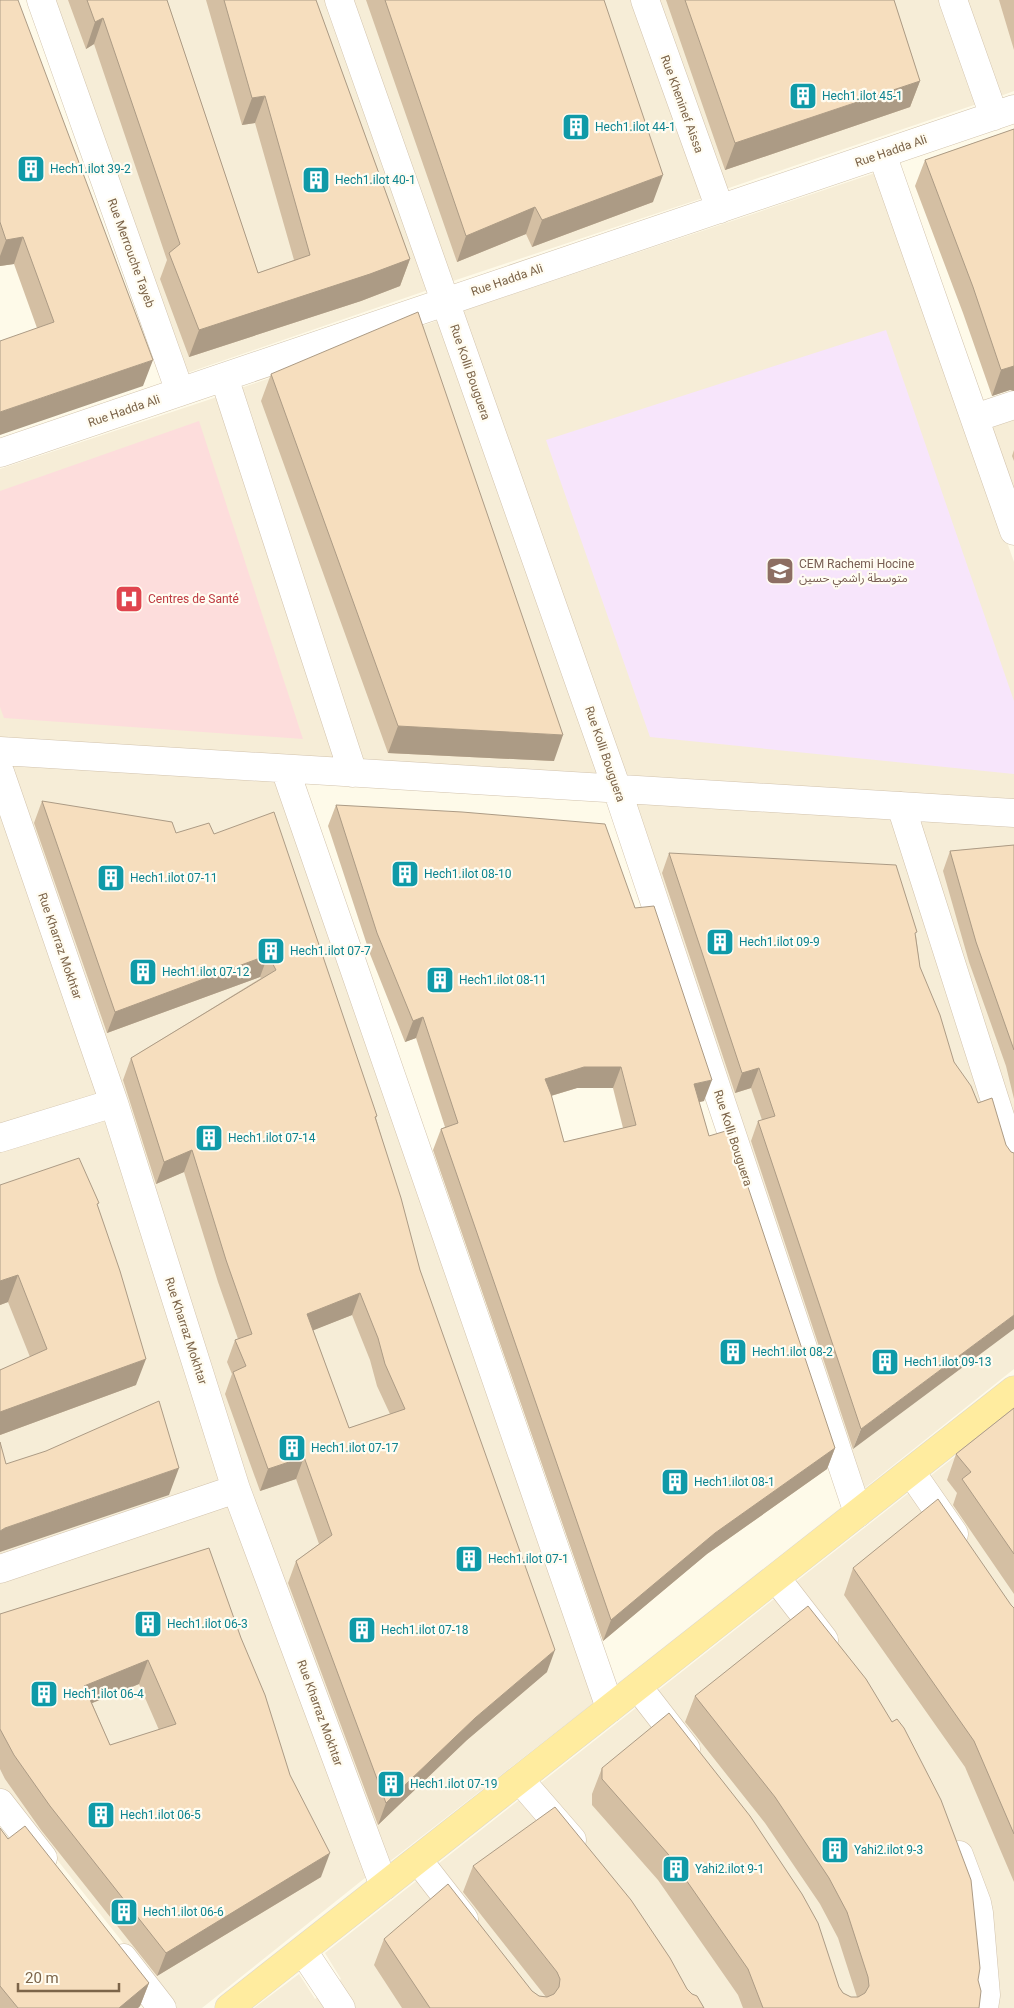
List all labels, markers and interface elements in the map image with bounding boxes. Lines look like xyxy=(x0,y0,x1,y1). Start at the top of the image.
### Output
street label: Rue Kheninef Aissa xyxy=(658,53,706,155)
building icon: Hech1.ilot 45-1 xyxy=(788,81,818,111)
place label: Hech1.ilot 45-1 xyxy=(822,89,903,103)
building icon: Hech1.ilot 44-1 xyxy=(561,112,591,142)
place label: Hech1.ilot 44-1 xyxy=(595,120,676,134)
street label: Rue Hadda Ali xyxy=(853,132,929,170)
building icon: Hech1.ilot 39-2 xyxy=(16,154,46,184)
place label: Hech1.ilot 39-2 xyxy=(50,162,131,176)
building icon: Hech1.ilot 40-1 xyxy=(301,165,331,195)
place label: Hech1.ilot 40-1 xyxy=(335,173,416,187)
street label: Rue Merrouche Tayeb xyxy=(105,196,157,310)
street label: Rue Hadda Ali xyxy=(469,261,545,299)
street label: Rue Kolli Bouguera xyxy=(447,322,493,422)
street label: Rue Hadda Ali xyxy=(86,392,162,430)
school or university icon: CEM Rachemi Hocine متوسطة راشمي حسين xyxy=(765,556,795,586)
place label: CEM Rachemi Hocine متوسطة راشمي حسين xyxy=(799,557,914,588)
hospital icon: Centres de Santé xyxy=(114,584,144,614)
place label: Centres de Santé xyxy=(148,592,239,606)
street label: Rue Kolli Bouguera xyxy=(582,704,628,804)
building icon: Hech1.ilot 08-10 xyxy=(390,859,420,889)
building icon: Hech1.ilot 07-11 xyxy=(96,863,126,893)
place label: Hech1.ilot 08-10 xyxy=(424,867,512,881)
place label: Hech1.ilot 07-11 xyxy=(130,871,218,885)
street label: Rue Kharraz Mokhtar xyxy=(35,891,85,1001)
building icon: Hech1.ilot 09-9 xyxy=(705,927,735,957)
place label: Hech1.ilot 09-9 xyxy=(739,935,820,949)
building icon: Hech1.ilot 07-7 xyxy=(256,936,286,966)
place label: Hech1.ilot 07-7 xyxy=(290,944,371,958)
building icon: Hech1.ilot 07-12 xyxy=(128,957,158,987)
place label: Hech1.ilot 07-12 xyxy=(162,965,250,979)
building icon: Hech1.ilot 08-11 xyxy=(425,965,455,995)
place label: Hech1.ilot 08-11 xyxy=(459,973,547,987)
street label: Rue Kolli Bouguera xyxy=(711,1088,755,1188)
building icon: Hech1.ilot 07-14 xyxy=(194,1123,224,1153)
place label: Hech1.ilot 07-14 xyxy=(228,1131,316,1145)
street label: Rue Kharraz Mokhtar xyxy=(162,1276,210,1386)
building icon: Hech1.ilot 08-2 xyxy=(718,1337,748,1367)
place label: Hech1.ilot 08-2 xyxy=(752,1345,833,1359)
building icon: Hech1.ilot 09-13 xyxy=(870,1347,900,1377)
place label: Hech1.ilot 09-13 xyxy=(904,1355,992,1369)
building icon: Hech1.ilot 07-17 xyxy=(277,1433,307,1463)
place label: Hech1.ilot 07-17 xyxy=(311,1441,399,1455)
building icon: Hech1.ilot 08-1 xyxy=(660,1467,690,1497)
place label: Hech1.ilot 08-1 xyxy=(694,1475,775,1489)
building icon: Hech1.ilot 07-1 xyxy=(454,1544,484,1574)
place label: Hech1.ilot 07-1 xyxy=(488,1552,569,1566)
building icon: Hech1.ilot 06-3 xyxy=(133,1609,163,1639)
building icon: Hech1.ilot 07-18 xyxy=(347,1615,377,1645)
place label: Hech1.ilot 06-3 xyxy=(167,1617,248,1631)
place label: Hech1.ilot 07-18 xyxy=(381,1623,469,1637)
street label: Rue Kharraz Mokhtar xyxy=(294,1658,346,1768)
building icon: Hech1.ilot 06-4 xyxy=(29,1679,59,1709)
place label: Hech1.ilot 06-4 xyxy=(63,1687,144,1701)
building icon: Hech1.ilot 07-19 xyxy=(376,1769,406,1799)
place label: Hech1.ilot 07-19 xyxy=(410,1777,498,1791)
building icon: Hech1.ilot 06-5 xyxy=(86,1800,116,1830)
place label: Hech1.ilot 06-5 xyxy=(120,1808,201,1822)
building icon: Yahi2.ilot 9-3 xyxy=(820,1835,850,1865)
place label: Yahi2.ilot 9-3 xyxy=(854,1843,923,1857)
building icon: Yahi2.ilot 9-1 xyxy=(661,1854,691,1884)
place label: Yahi2.ilot 9-1 xyxy=(695,1862,764,1876)
building icon: Hech1.ilot 06-6 xyxy=(109,1897,139,1927)
place label: Hech1.ilot 06-6 xyxy=(143,1905,224,1919)
scale bar xyxy=(18,1960,119,1992)
text: 20 m xyxy=(25,1969,59,1987)

